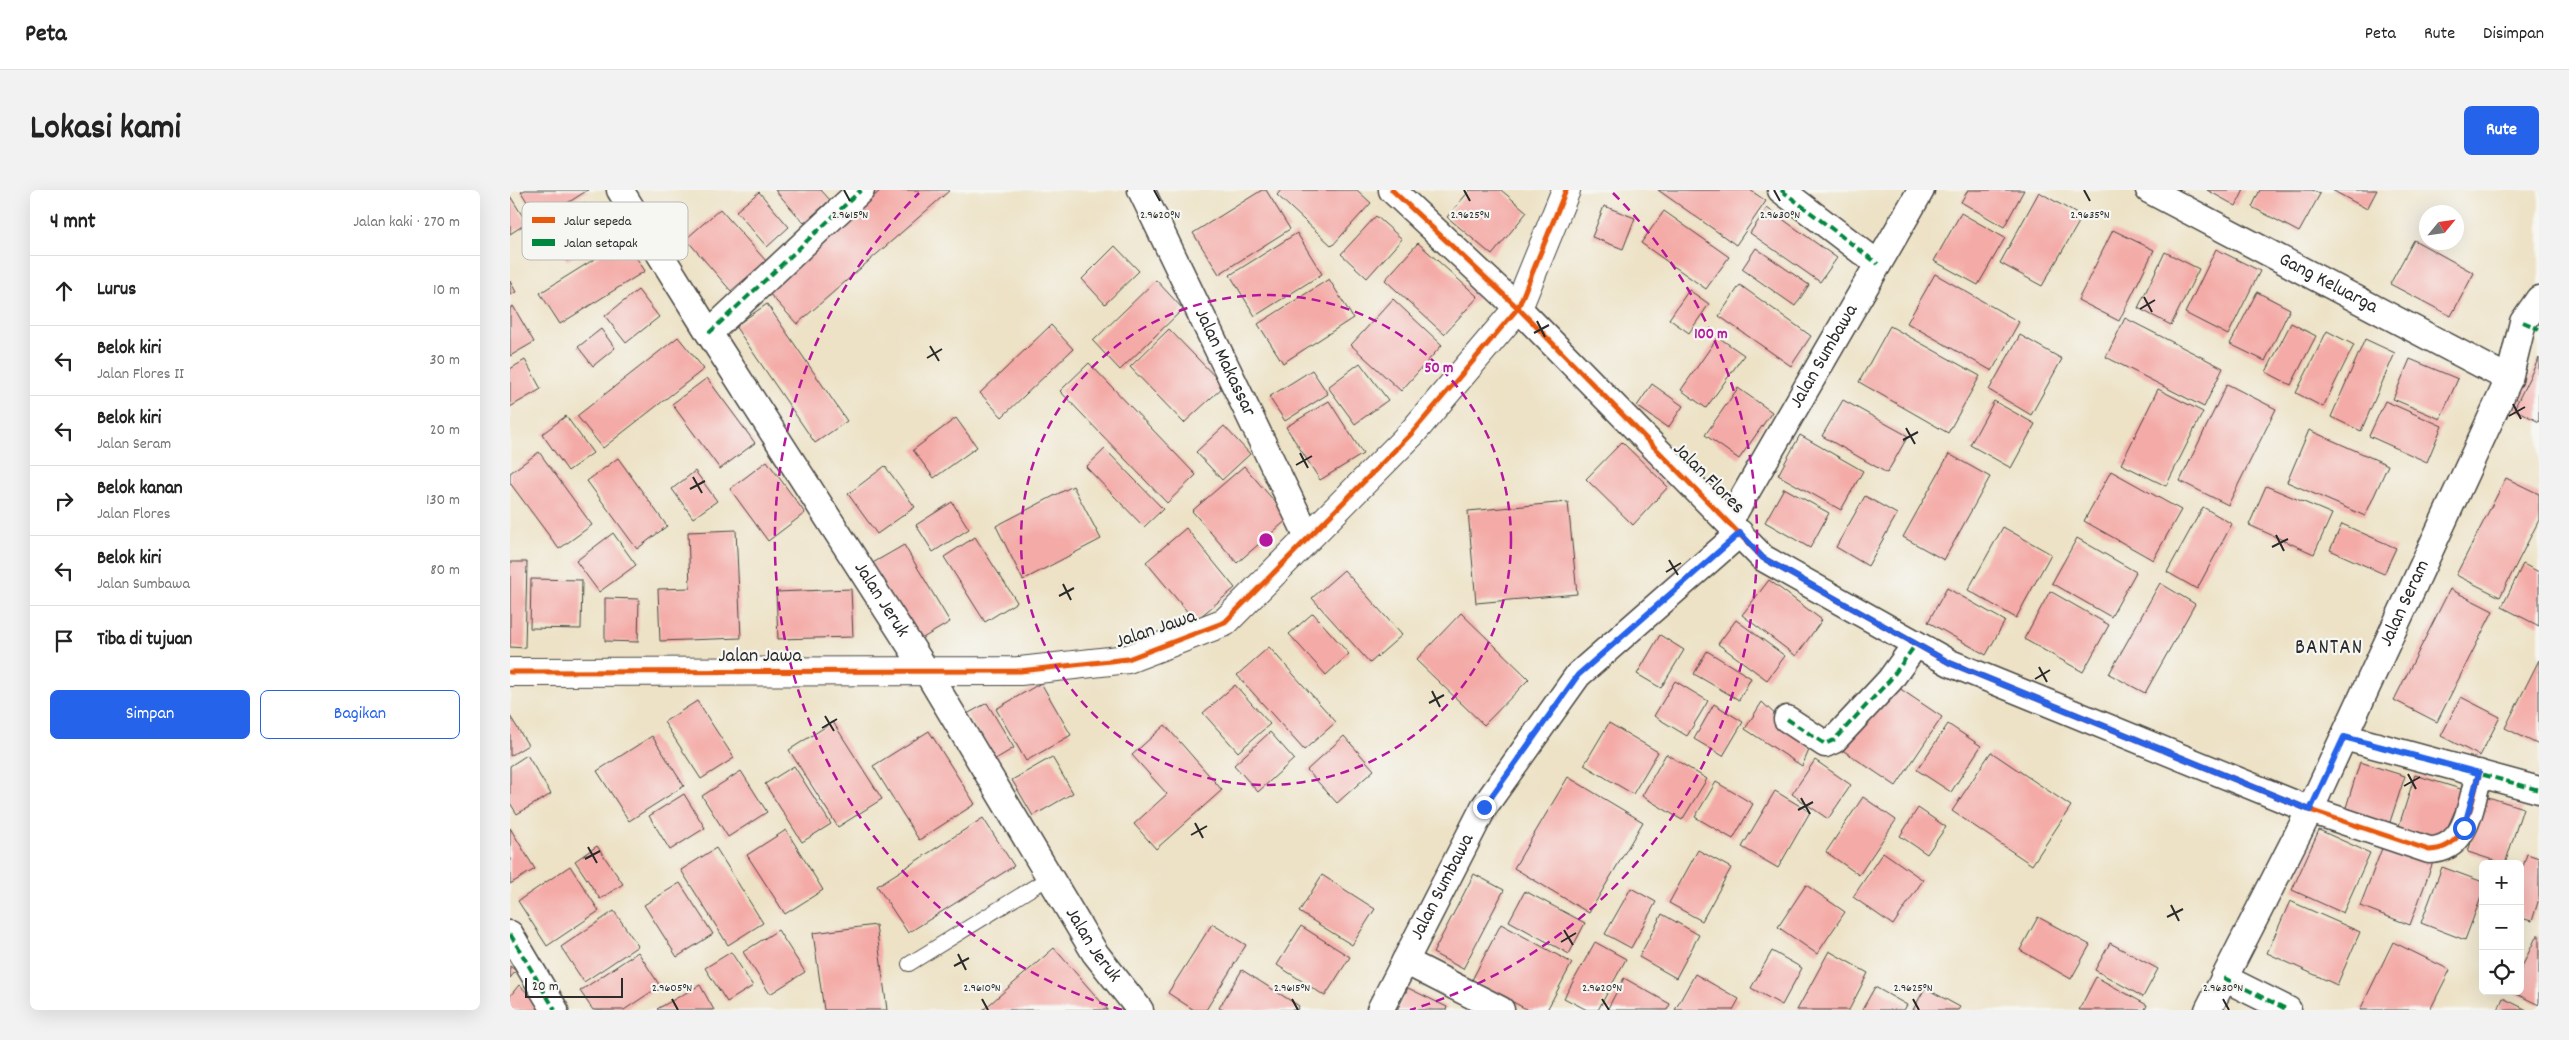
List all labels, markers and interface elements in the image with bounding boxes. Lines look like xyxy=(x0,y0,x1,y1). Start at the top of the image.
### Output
text: Peta xyxy=(25,18,67,52)
text: Peta xyxy=(2365,22,2396,47)
text: Rute xyxy=(2424,22,2455,47)
text: Disimpan xyxy=(2483,22,2544,47)
text: Lokasi kami xyxy=(30,105,181,155)
button: Rute xyxy=(2464,106,2539,155)
legend xyxy=(522,202,688,260)
north arrow xyxy=(2419,205,2464,250)
text: 2.9615°N xyxy=(832,207,868,224)
text: 2.9620°N xyxy=(1140,207,1180,224)
text: 2.9625°N xyxy=(1450,207,1490,224)
text: 2.9630°N xyxy=(1760,207,1800,224)
text: 2.9635°N xyxy=(2070,207,2110,224)
text: 4 mnt xyxy=(50,208,95,238)
text: Jalan kaki · 270 m xyxy=(353,211,460,234)
text: Jalur sepeda xyxy=(564,212,632,232)
text: Jalan setapak xyxy=(564,234,638,254)
street label: Gang Keluarga xyxy=(2273,246,2383,322)
icon: ahead xyxy=(50,277,78,305)
text: Lurus xyxy=(97,277,136,304)
text: 10 m xyxy=(433,279,460,302)
street label: Jalan Sumbawa xyxy=(1783,299,1866,414)
street label: Jalan Makassar xyxy=(1186,304,1263,422)
text: 100 m xyxy=(1694,324,1728,346)
text: Belok kiri xyxy=(97,336,161,363)
icon: left xyxy=(50,347,78,375)
text: 30 m xyxy=(430,349,460,372)
text: 50 m xyxy=(1425,358,1453,380)
text: Jalan Flores II xyxy=(97,363,184,386)
text: Belok kiri xyxy=(97,406,161,433)
icon: left xyxy=(50,417,78,445)
text: 20 m xyxy=(430,419,460,442)
text: Jalan Seram xyxy=(97,433,171,456)
street label: Jalan Flores xyxy=(1666,437,1750,521)
text: Belok kanan xyxy=(97,476,183,503)
icon: right xyxy=(50,487,78,515)
text: 130 m xyxy=(426,489,460,512)
text: Jalan Flores xyxy=(97,503,170,526)
centre of rings xyxy=(1257,531,1275,549)
text: Belok kiri xyxy=(97,546,161,573)
street label: Jalan Seram xyxy=(2373,555,2438,651)
icon: left xyxy=(50,557,78,585)
street label: Jalan Jeruk xyxy=(846,557,916,643)
text: 80 m xyxy=(430,559,460,582)
text: Jalan Sumbawa xyxy=(97,573,190,596)
street label: Jalan Jawa xyxy=(1112,603,1201,657)
icon: arrive xyxy=(50,627,78,655)
text: Tiba di tujuan xyxy=(97,627,192,654)
district label: BANTAN xyxy=(2295,634,2363,664)
street label: Jalan Jawa xyxy=(718,643,802,671)
button: Simpan xyxy=(50,690,250,739)
button: Bagikan xyxy=(260,690,460,739)
route end xyxy=(1473,796,1496,819)
route start xyxy=(2453,817,2476,840)
street label: Jalan Sumbawa xyxy=(1404,829,1482,945)
map controls xyxy=(2479,860,2524,995)
button: + xyxy=(2479,860,2524,905)
street label: Jalan Jeruk xyxy=(1057,903,1127,989)
button: − xyxy=(2479,905,2524,950)
button: locate xyxy=(2479,950,2524,995)
scale bar xyxy=(525,975,622,998)
text: 20 m xyxy=(532,977,559,997)
text: 2.9605°N xyxy=(652,980,692,997)
text: 2.9610°N xyxy=(963,980,1001,997)
text: 2.9615°N xyxy=(1274,980,1310,997)
text: 2.9620°N xyxy=(1582,980,1622,997)
text: 2.9625°N xyxy=(1893,980,1933,997)
text: 2.9630°N xyxy=(2203,980,2243,997)

